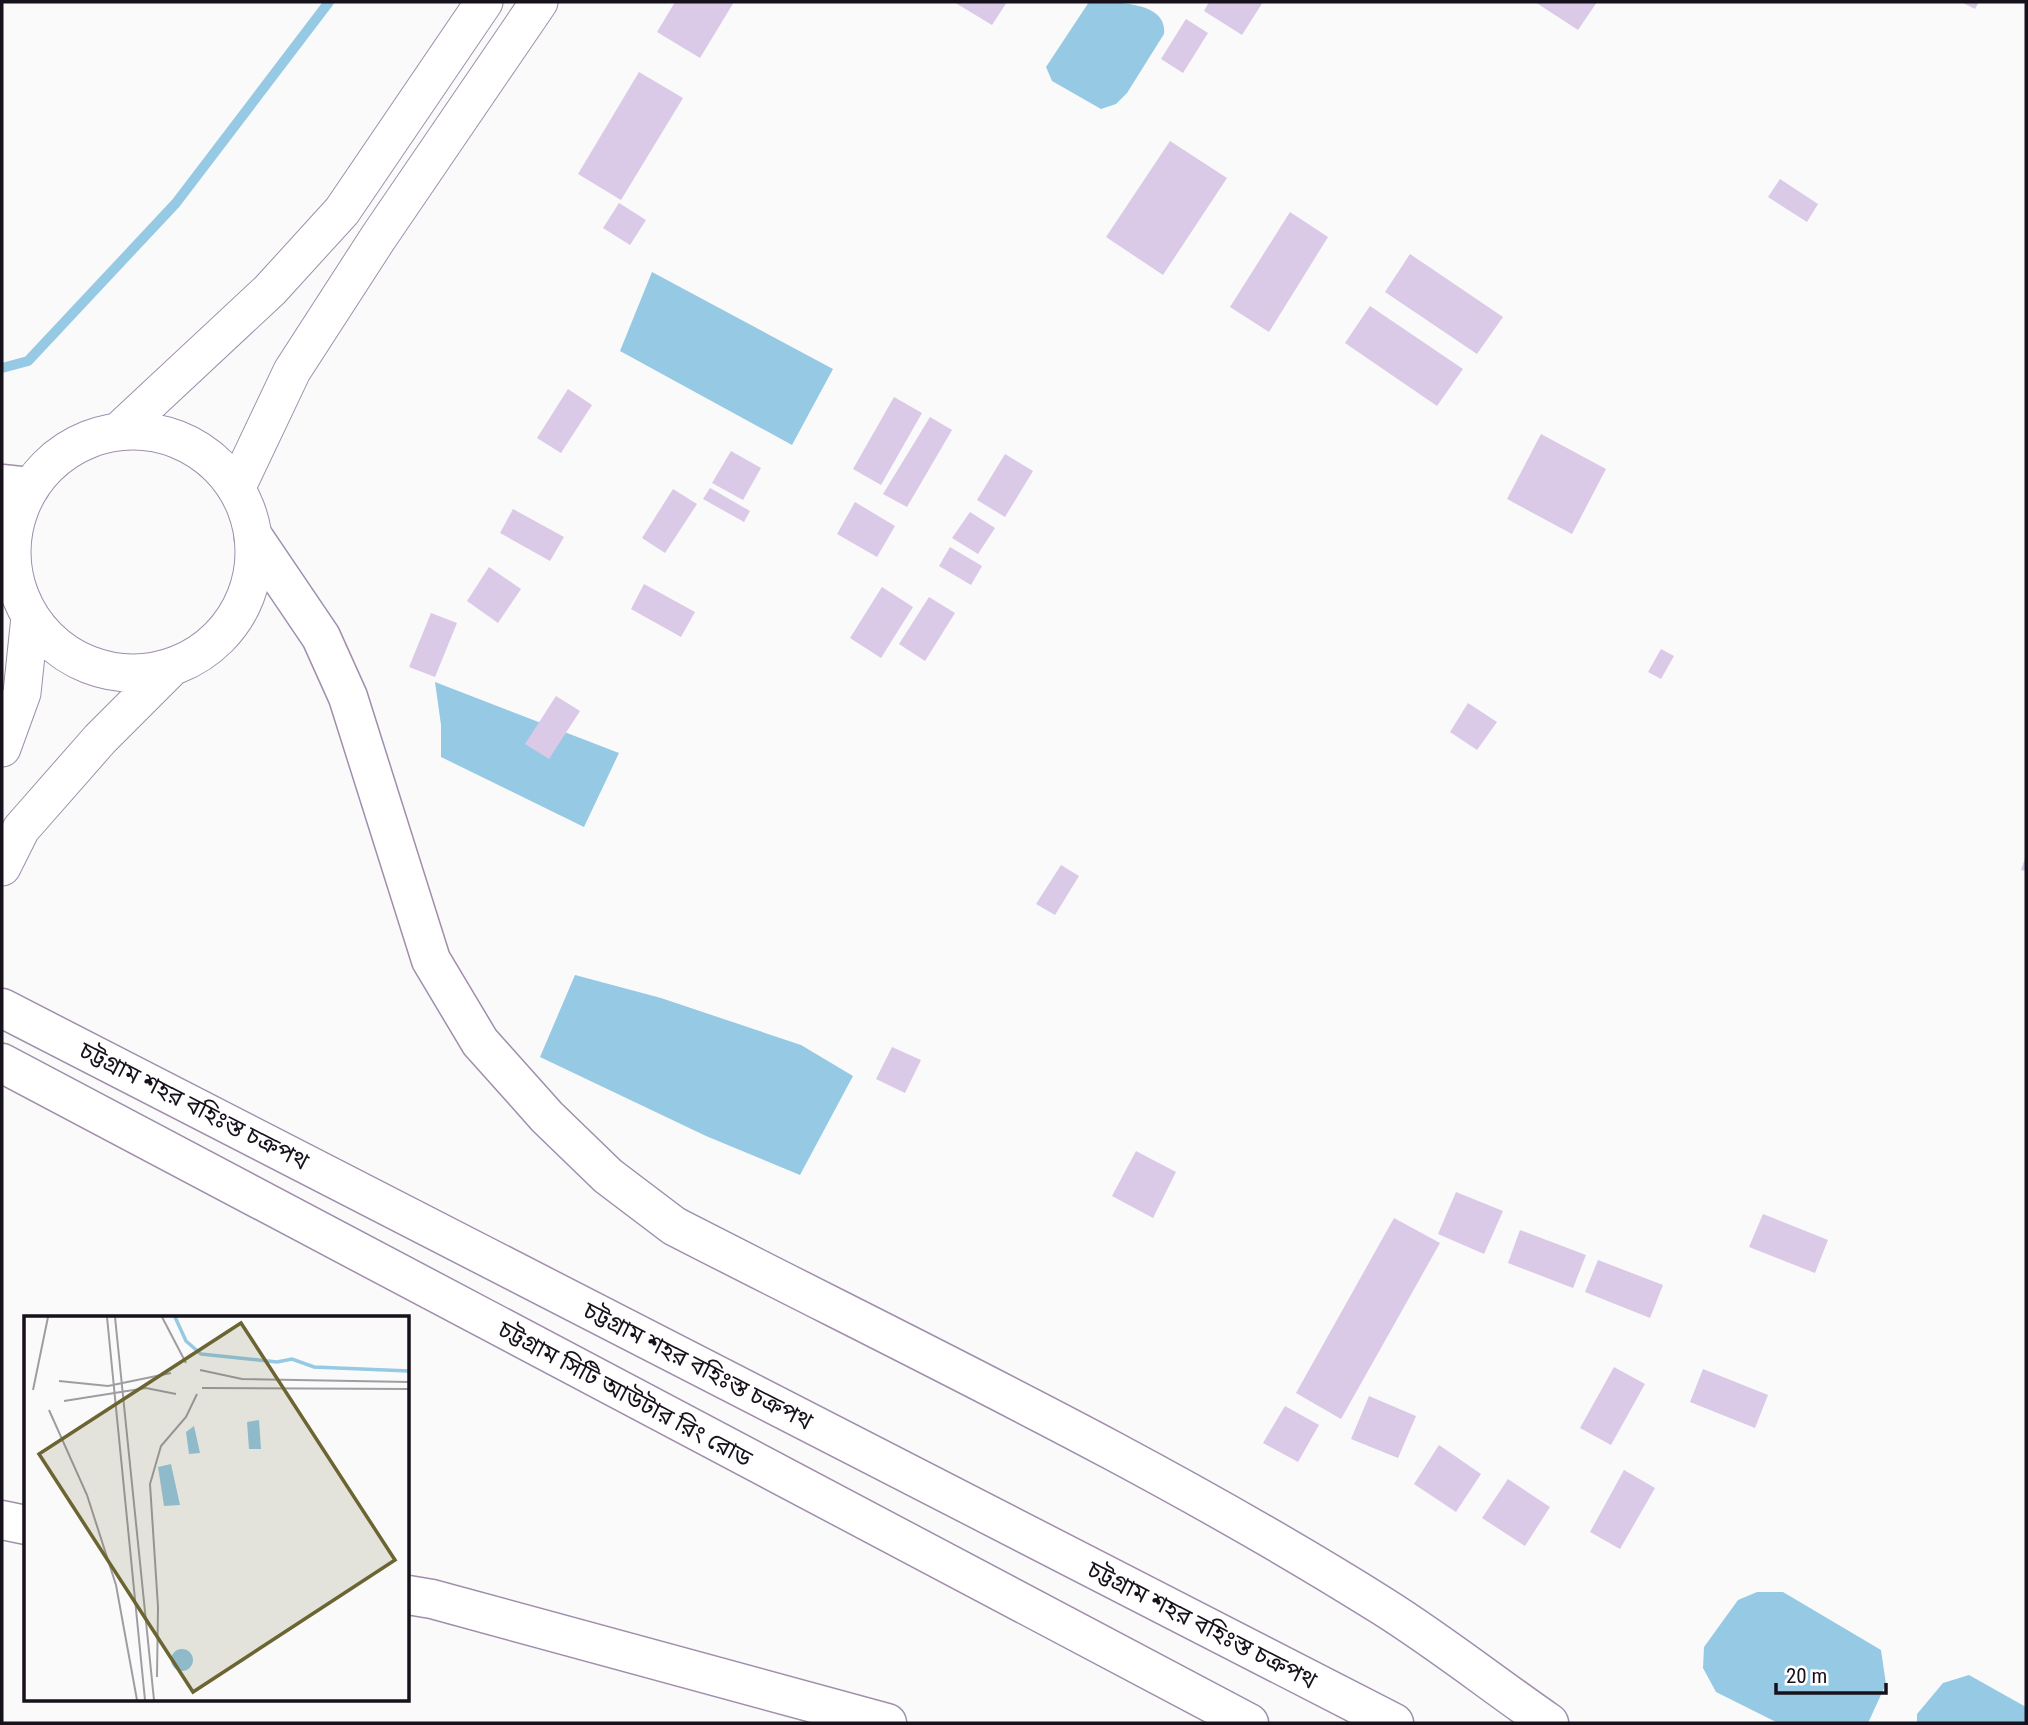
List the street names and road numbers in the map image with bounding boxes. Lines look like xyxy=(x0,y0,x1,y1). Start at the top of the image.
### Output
street label: চট্টগ্রাম শহর বহিঃস্ত চক্রপথ xyxy=(74,1036,314,1176)
street label: চট্টগ্রাম শহর বহিঃস্ত চক্রপথ xyxy=(578,1296,818,1436)
street label: চট্টগ্রাম সিটি আউটার রিং রোড xyxy=(492,1315,757,1473)
street label: চট্টগ্রাম শহর বহিঃস্ত চক্রপথ xyxy=(1082,1555,1322,1695)

